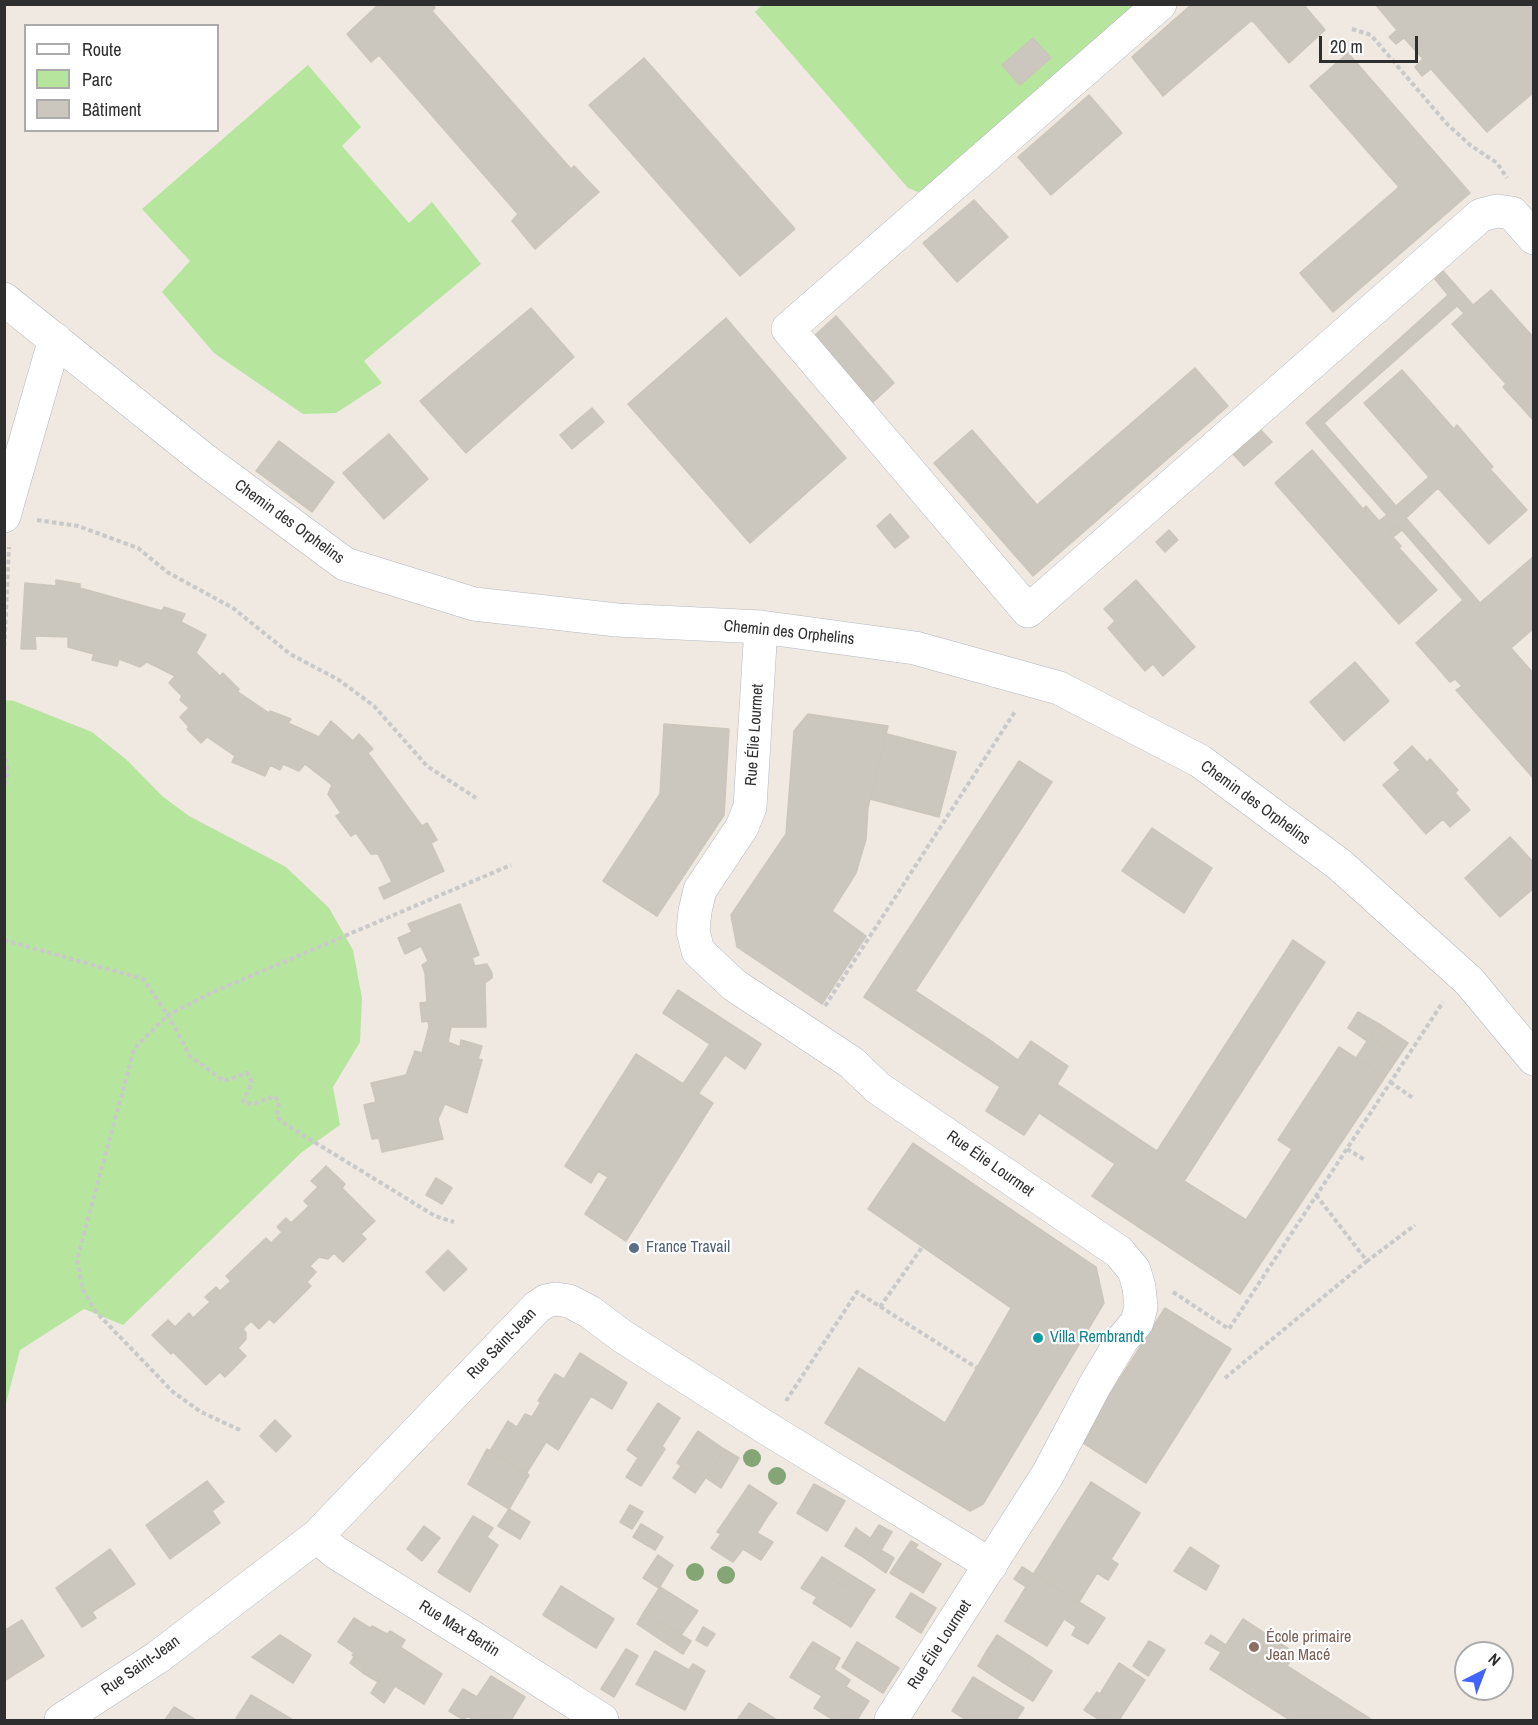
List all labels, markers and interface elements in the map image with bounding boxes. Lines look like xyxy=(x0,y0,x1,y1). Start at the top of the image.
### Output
legend xyxy=(24,24,219,132)
scale bar xyxy=(1322,24,1421,62)
text: 20 m xyxy=(1330,34,1363,59)
text: Route xyxy=(82,37,121,62)
text: Parc xyxy=(82,67,112,92)
text: Bâtiment xyxy=(82,97,141,122)
street label: Chemin des Orphelins xyxy=(230,476,348,568)
street label: Chemin des Orphelins xyxy=(723,617,855,649)
street label: Rue Élie Lourmet xyxy=(742,683,768,787)
street label: Chemin des Orphelins xyxy=(1196,757,1314,849)
street label: Rue Élie Lourmet xyxy=(943,1127,1037,1201)
place label: France Travail xyxy=(646,1238,730,1258)
marker: France Travail xyxy=(627,1241,641,1255)
street label: Rue Saint-Jean xyxy=(463,1305,541,1383)
place label: Villa Rembrandt xyxy=(1050,1328,1144,1348)
marker: Villa Rembrandt xyxy=(1031,1331,1045,1345)
street label: Rue Max Bertin xyxy=(415,1597,503,1661)
street label: Rue Élie Lourmet xyxy=(904,1597,976,1693)
place label: École primaire Jean Macé xyxy=(1266,1628,1351,1666)
street label: Rue Saint-Jean xyxy=(98,1632,184,1700)
marker: École primaire Jean Macé xyxy=(1247,1640,1261,1654)
north arrow xyxy=(1454,1641,1514,1701)
text: N xyxy=(1484,1648,1506,1670)

